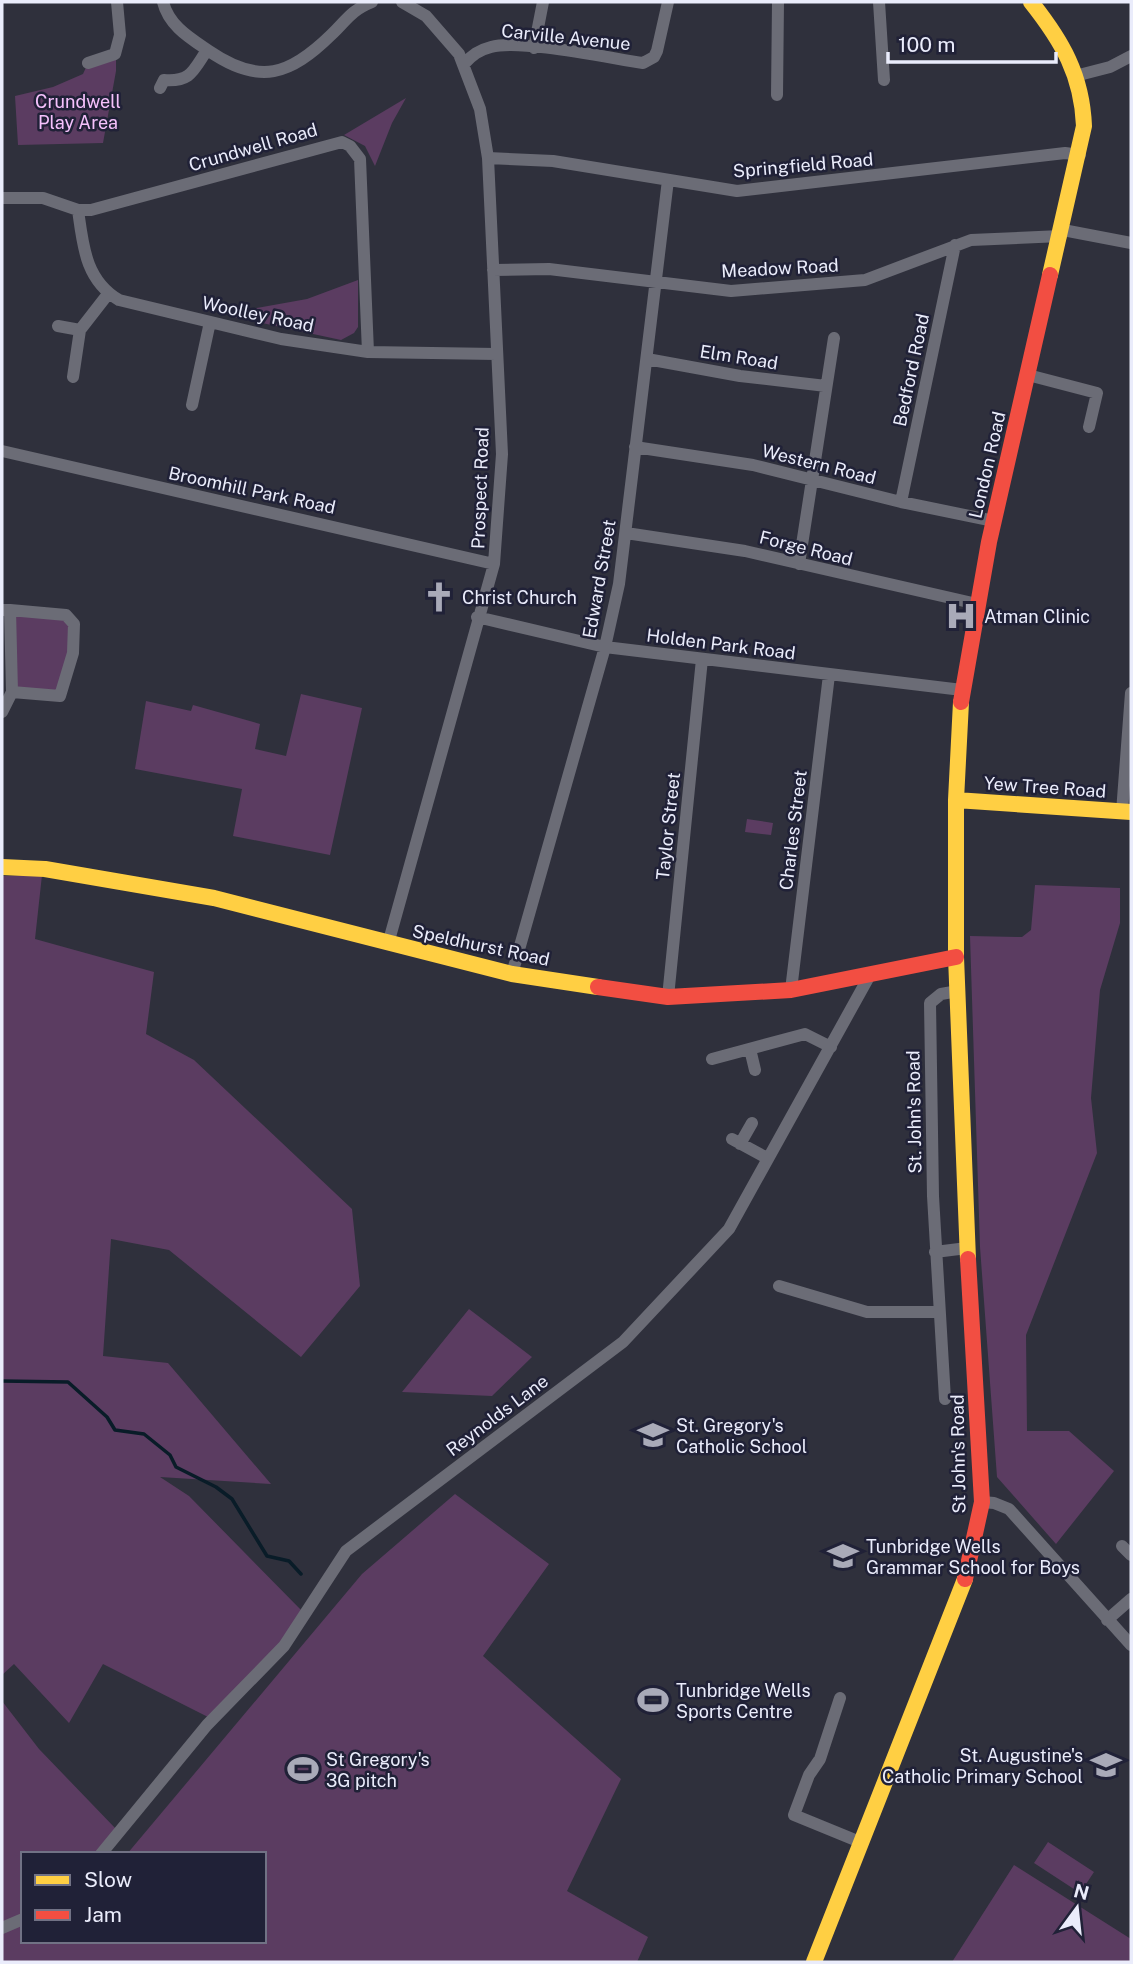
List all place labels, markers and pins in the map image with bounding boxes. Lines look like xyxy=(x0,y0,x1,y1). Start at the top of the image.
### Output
church icon: Christ Church xyxy=(422,580,456,614)
place label: Christ Church xyxy=(462,587,577,608)
hospital icon: Atman Clinic xyxy=(944,599,978,633)
place label: Atman Clinic xyxy=(984,606,1090,627)
place label: St. Gregory's Catholic School xyxy=(676,1415,807,1457)
school or university icon: St. Gregory's Catholic School xyxy=(636,1418,670,1452)
place label: Tunbridge Wells Grammar School for Boys xyxy=(866,1536,1080,1578)
school or university icon: Tunbridge Wells Grammar School for Boys xyxy=(826,1539,860,1573)
place label: Tunbridge Wells Sports Centre xyxy=(676,1680,811,1722)
sports icon: Tunbridge Wells Sports Centre xyxy=(636,1683,670,1717)
place label: St. Augustine's Catholic Primary School xyxy=(882,1745,1083,1787)
school or university icon: St. Augustine's Catholic Primary School xyxy=(1089,1748,1123,1782)
place label: St Gregory's 3G pitch xyxy=(326,1749,430,1791)
sports icon: St Gregory's 3G pitch xyxy=(286,1752,320,1786)

